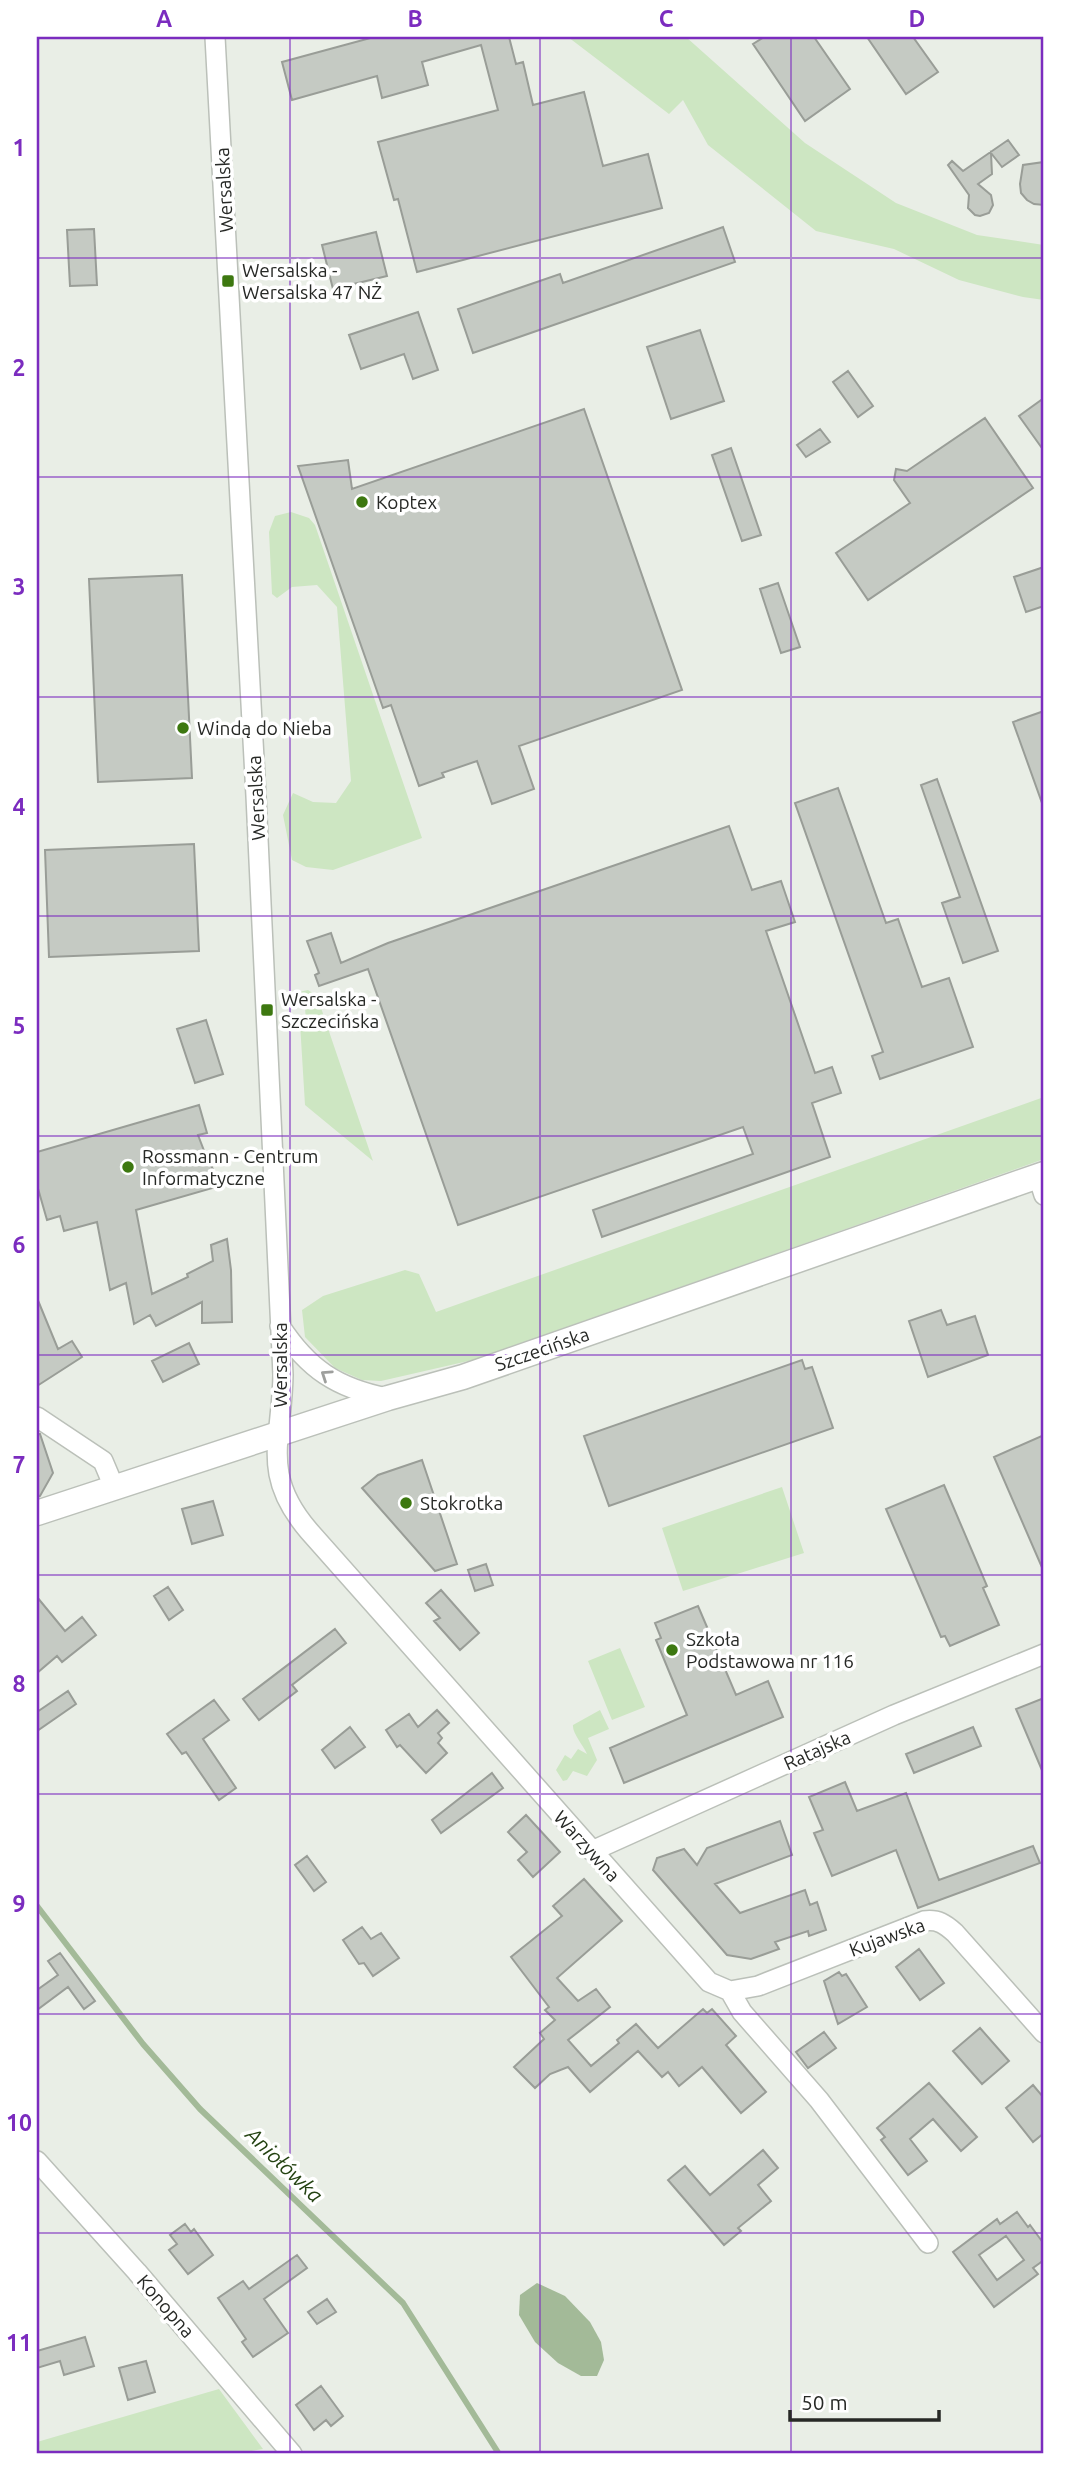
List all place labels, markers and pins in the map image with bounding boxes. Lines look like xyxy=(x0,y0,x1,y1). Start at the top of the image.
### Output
place label: Wersalska - Wersalska 47 NŻ xyxy=(242,259,382,303)
marker: Wersalska - Wersalska 47 NŻ xyxy=(220,273,236,289)
place label: Koptex xyxy=(376,491,437,513)
marker: Koptex xyxy=(354,494,370,510)
place label: Windą do Nieba xyxy=(197,717,332,739)
marker: Windą do Nieba xyxy=(175,720,191,736)
place label: Wersalska - Szczecińska xyxy=(281,988,379,1032)
marker: Wersalska - Szczecińska xyxy=(259,1002,275,1018)
place label: Rossmann - Centrum Informatyczne xyxy=(142,1145,318,1189)
marker: Rossmann - Centrum Informatyczne xyxy=(120,1159,136,1175)
place label: Stokrotka xyxy=(420,1492,503,1514)
marker: Stokrotka xyxy=(398,1495,414,1511)
place label: Szkoła Podstawowa nr 116 xyxy=(686,1628,854,1672)
marker: Szkoła Podstawowa nr 116 xyxy=(664,1642,680,1658)

